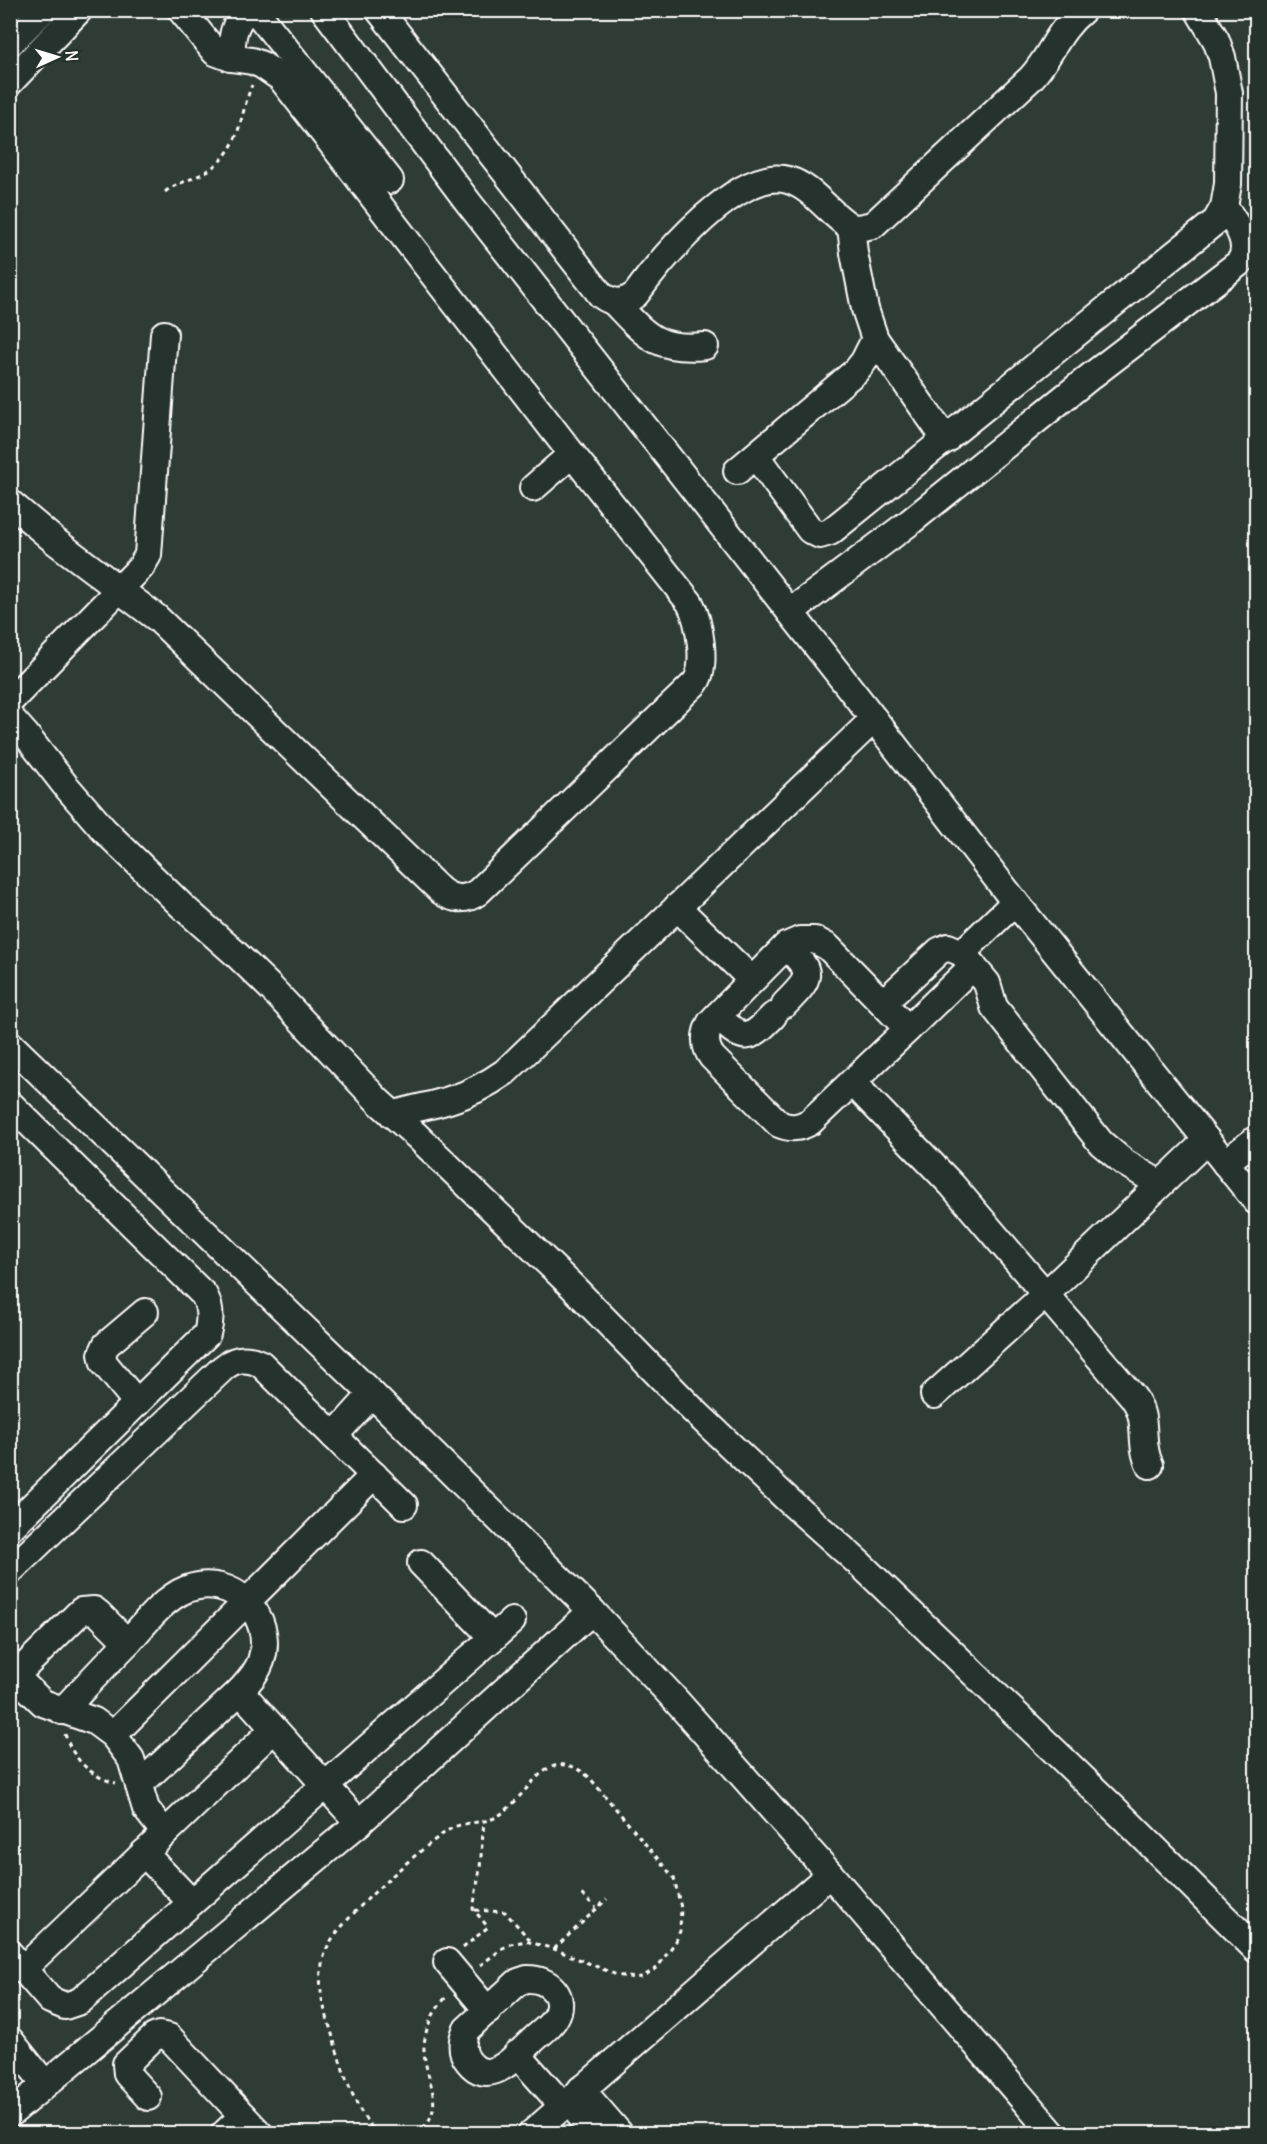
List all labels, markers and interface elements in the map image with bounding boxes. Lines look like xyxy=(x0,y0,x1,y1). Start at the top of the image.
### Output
north arrow xyxy=(27,27,87,87)
text: N xyxy=(62,50,82,62)

